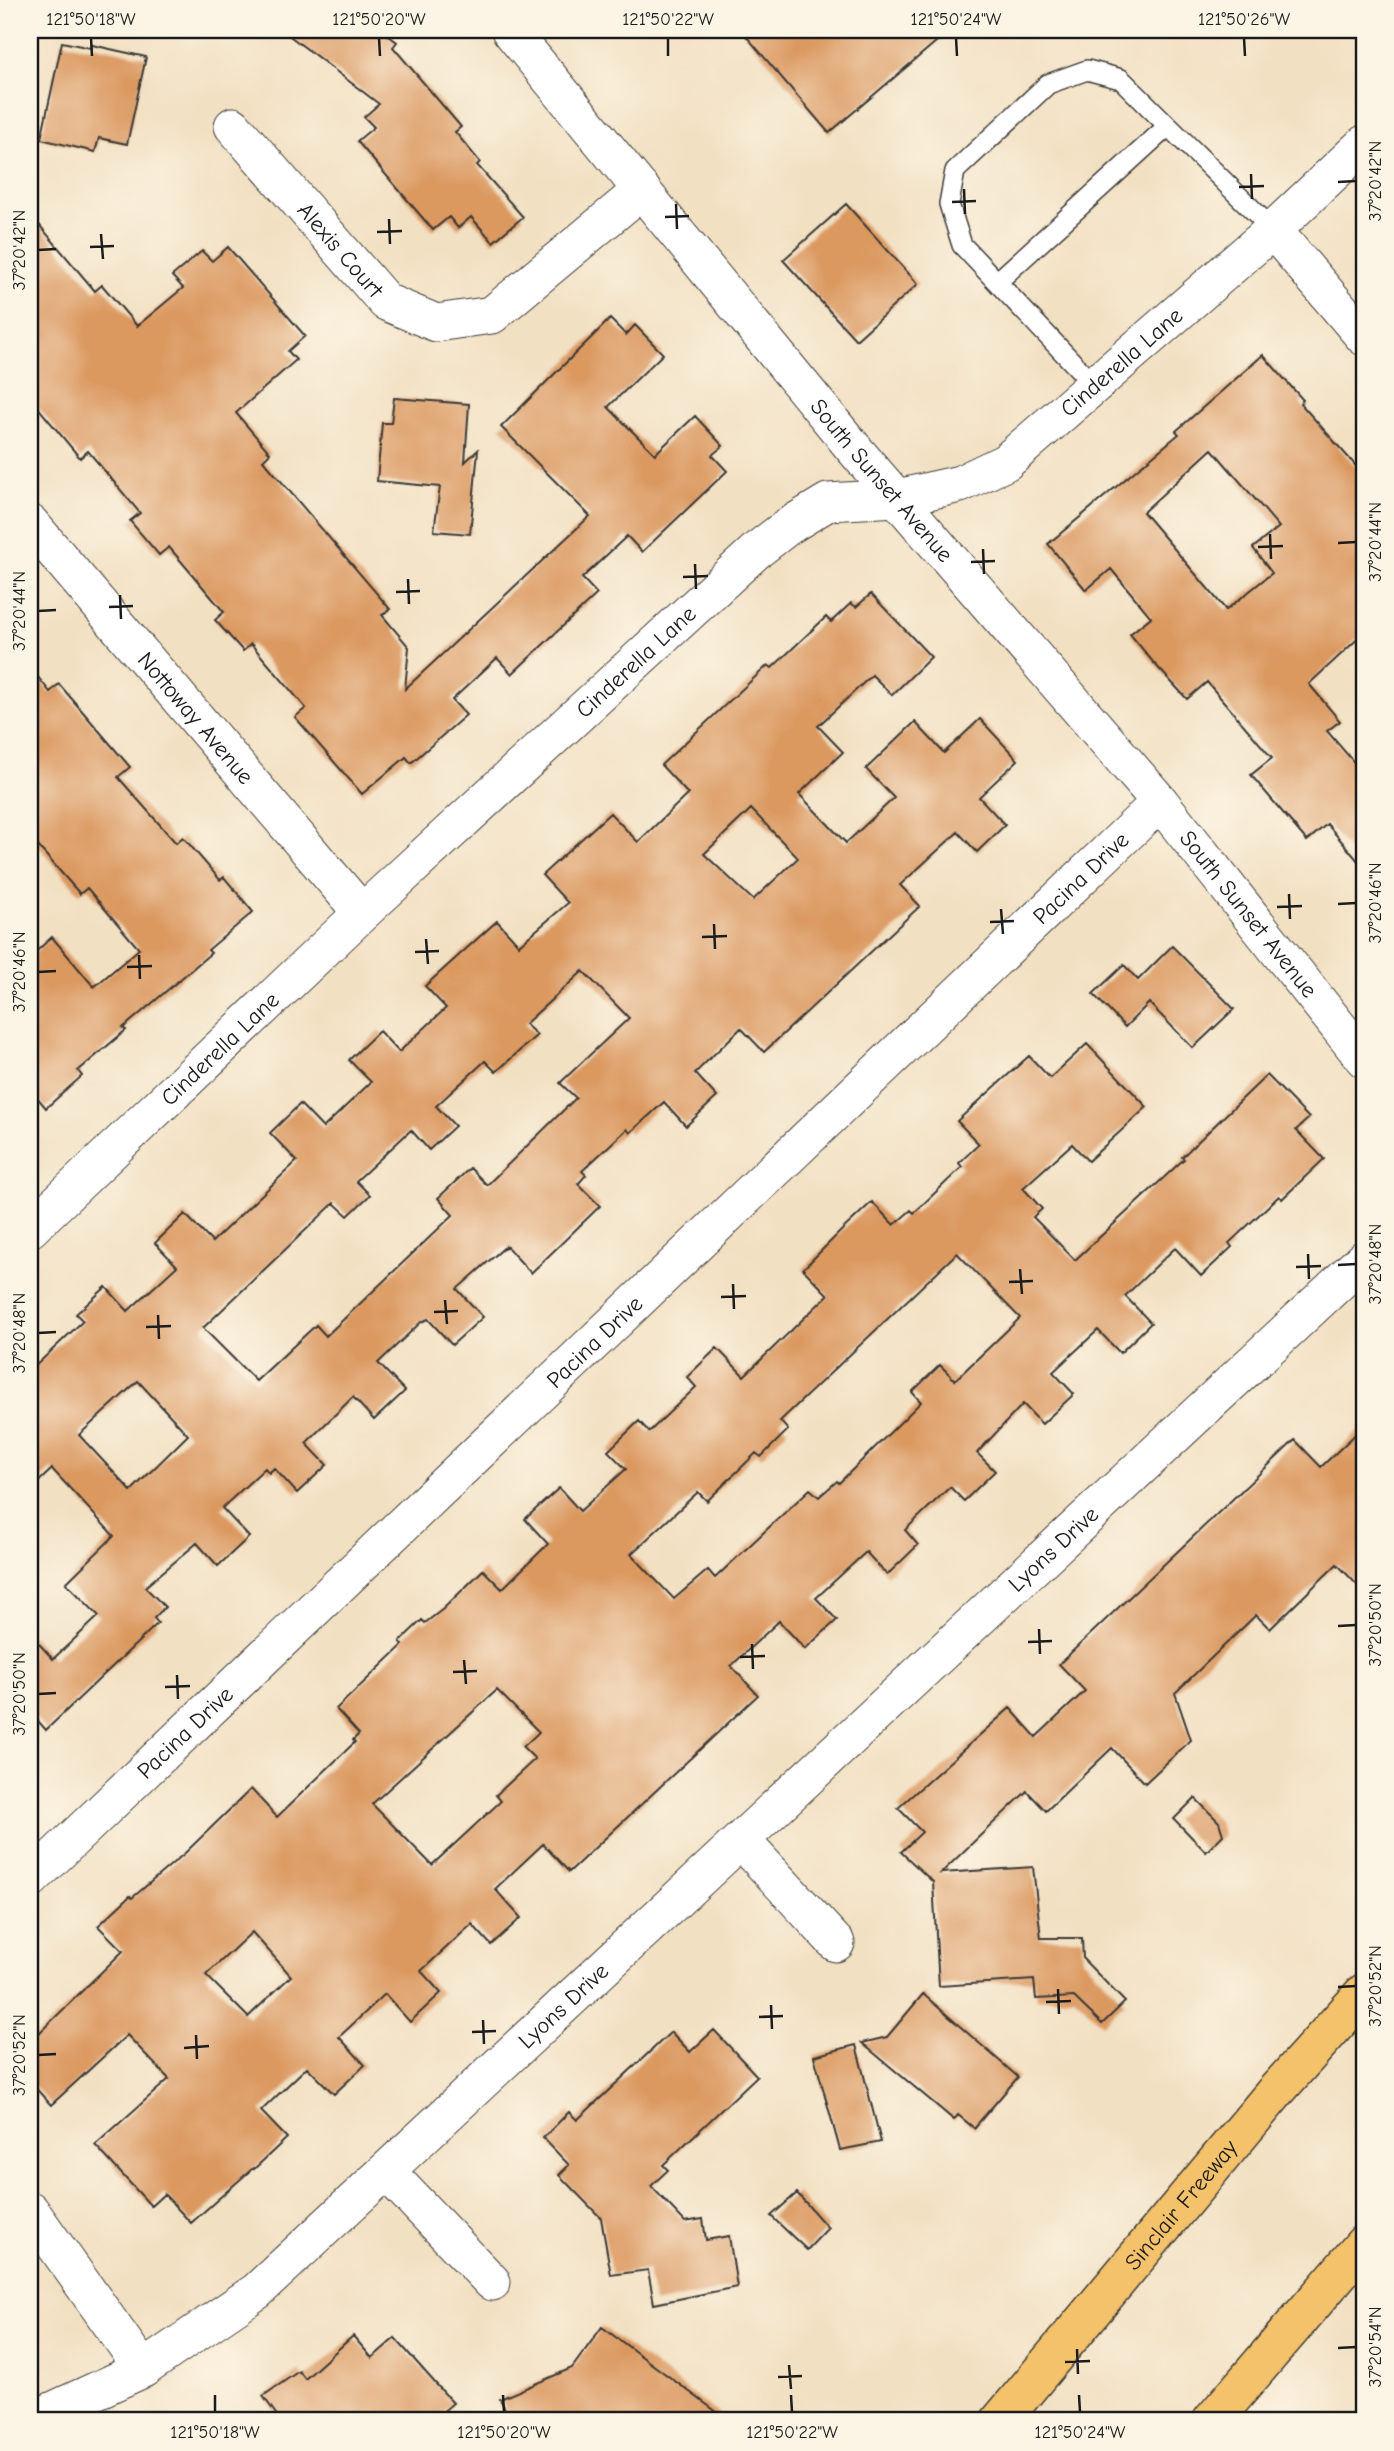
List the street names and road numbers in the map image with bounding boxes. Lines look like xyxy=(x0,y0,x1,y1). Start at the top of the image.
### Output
street label: Alexis Court xyxy=(292,197,390,304)
street label: Cinderella Lane xyxy=(1055,301,1188,422)
street label: South Sunset Avenue xyxy=(805,393,959,567)
street label: Cinderella Lane xyxy=(570,600,701,723)
street label: Nottoway Avenue xyxy=(132,646,260,789)
street label: South Sunset Avenue xyxy=(1174,825,1323,1003)
street label: Pacina Drive xyxy=(1027,826,1134,930)
street label: Cinderella Lane xyxy=(155,986,284,1111)
street label: Pacina Drive xyxy=(541,1290,648,1393)
street label: Lyons Drive xyxy=(1003,1500,1104,1597)
street label: Pacina Drive xyxy=(131,1680,238,1784)
street label: Lyons Drive xyxy=(513,1957,614,2054)
street label: Sinclair Freeway xyxy=(1119,2134,1243,2275)

